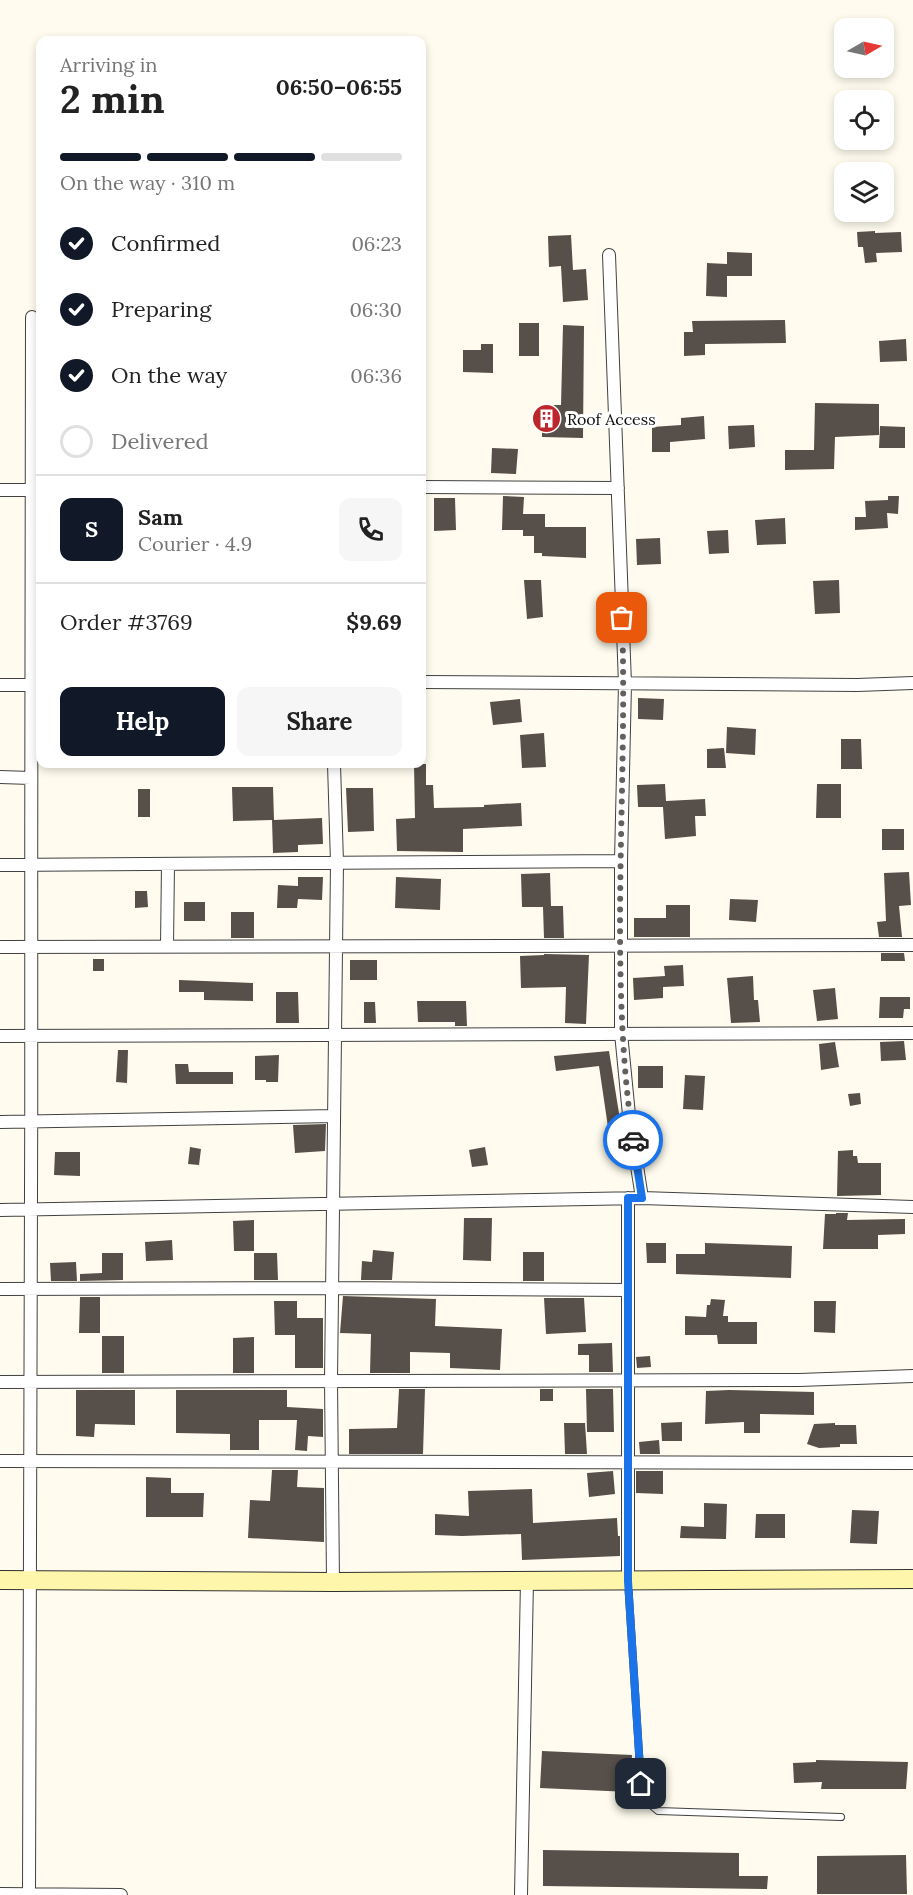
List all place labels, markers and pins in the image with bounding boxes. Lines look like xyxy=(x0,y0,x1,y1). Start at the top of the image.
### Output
building icon: Roof Access xyxy=(530,403,562,435)
place label: Roof Access xyxy=(567,409,656,429)
pin xyxy=(596,592,647,643)
pin xyxy=(615,1758,666,1809)

